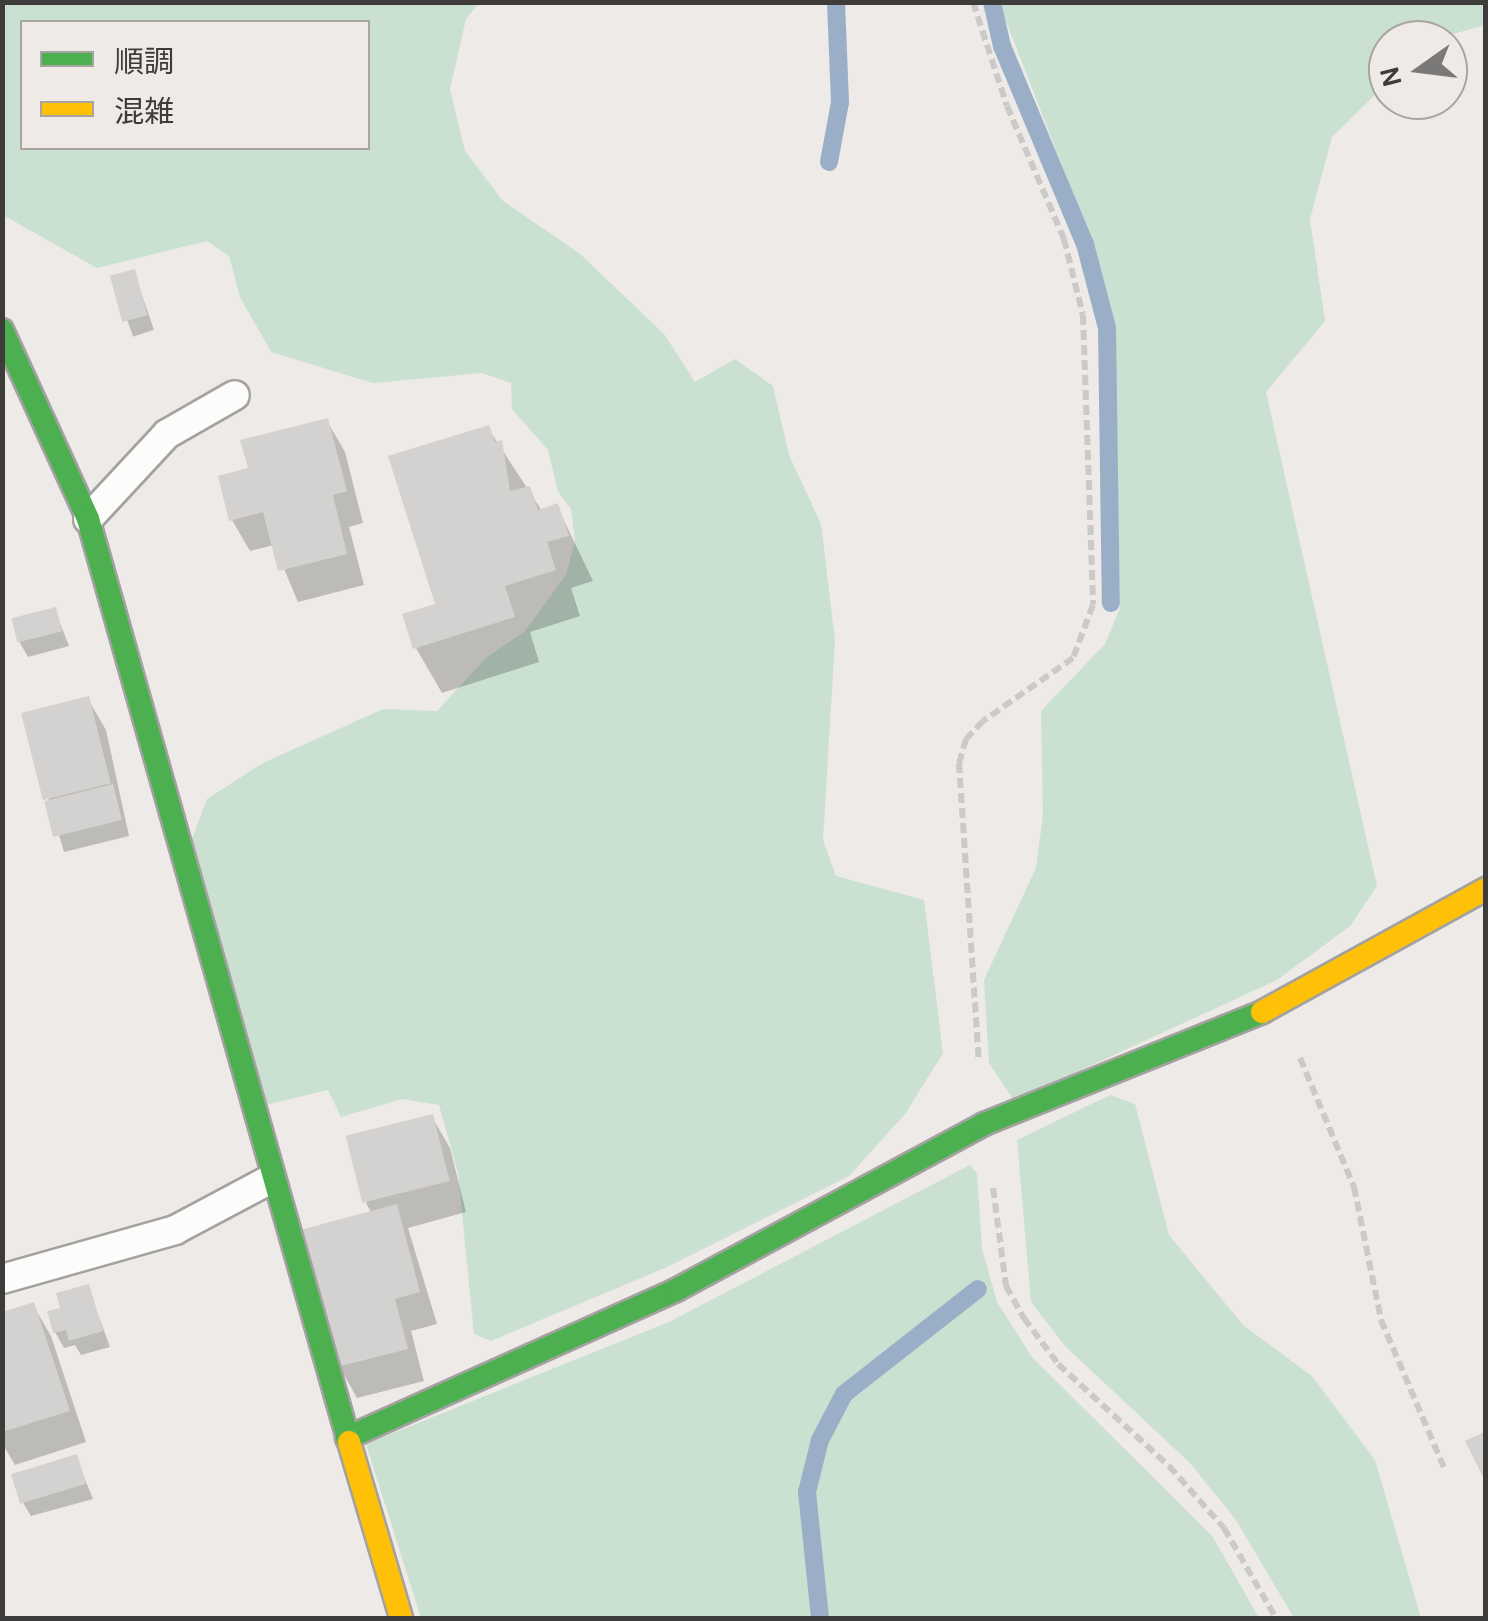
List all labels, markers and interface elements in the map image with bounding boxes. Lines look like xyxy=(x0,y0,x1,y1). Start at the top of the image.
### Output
legend xyxy=(20,20,370,150)
north arrow xyxy=(1368,20,1468,120)
text: 順調 xyxy=(114,44,174,80)
text: N xyxy=(1372,63,1409,91)
text: 混雑 xyxy=(114,94,174,130)

